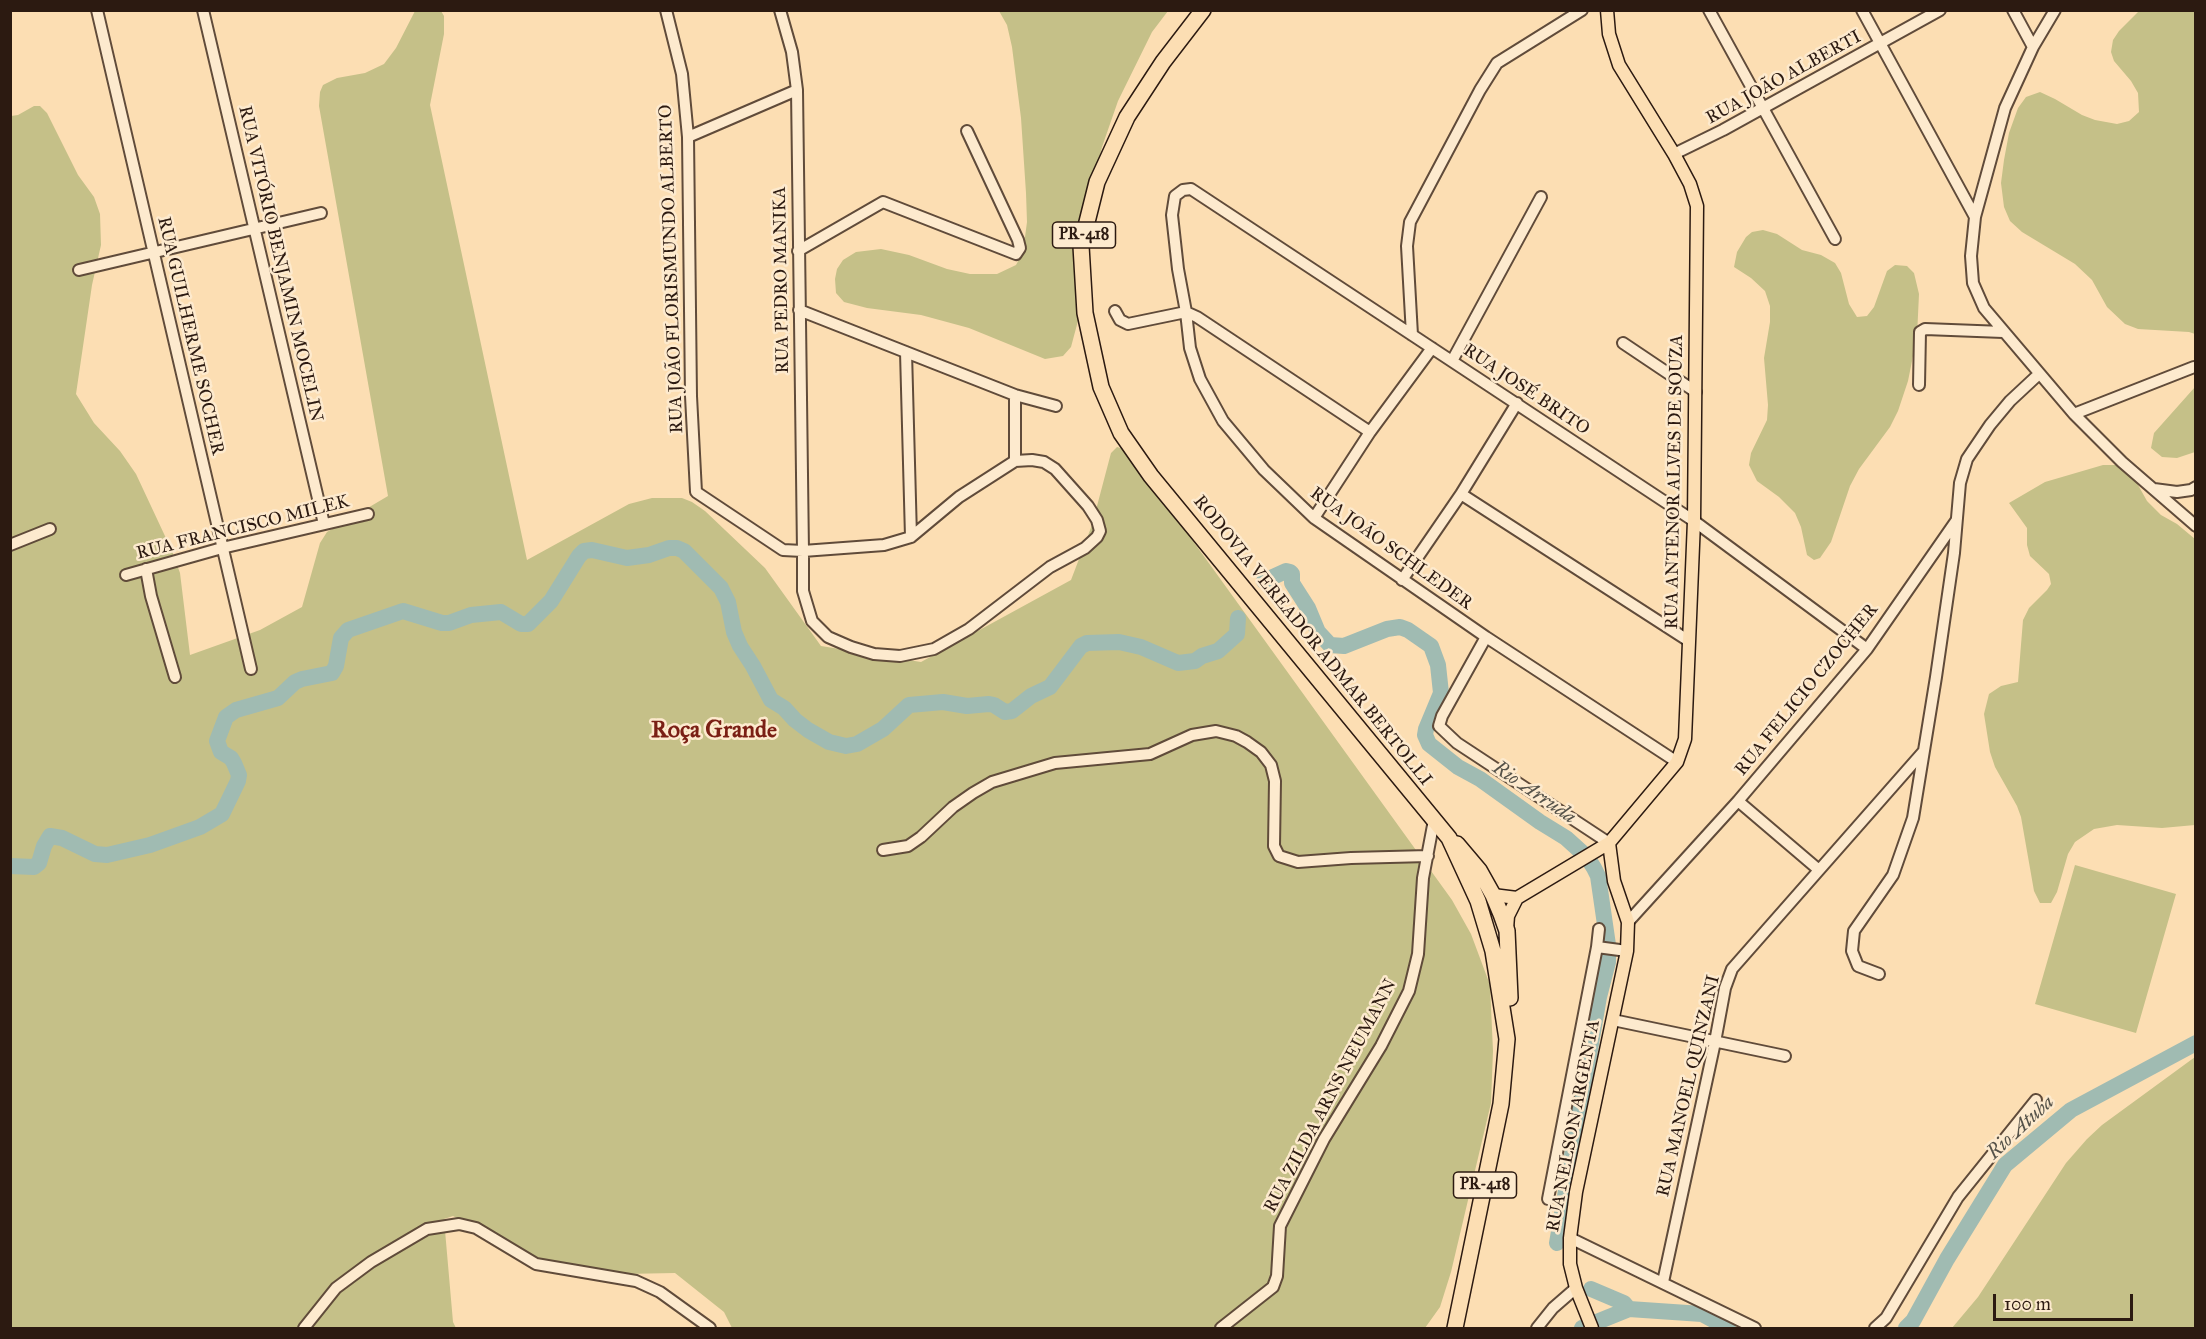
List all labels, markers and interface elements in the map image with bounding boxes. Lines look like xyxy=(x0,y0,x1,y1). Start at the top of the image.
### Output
street label: RUA JOÃO ALBERTI xyxy=(1703,26,1865,130)
street label: RUA VITÓRIO BENJAMIN MOCELIN xyxy=(233,104,327,424)
street label: RUA JOÃO FLORISMUNDO ALBERTO xyxy=(655,104,689,434)
street label: RUA PEDRO MANIKA xyxy=(770,186,794,374)
street label: RUA GUILHERME SOCHER xyxy=(152,215,228,457)
road number: PR-418 xyxy=(1052,222,1116,248)
street label: RUA ANTENOR ALVES DE SOUZA xyxy=(1662,334,1688,630)
street label: RUA JOSÉ BRITO xyxy=(1459,340,1593,440)
street label: RUA JOÃO SCHLEDER xyxy=(1306,483,1476,615)
street label: RUA FRANCISCO MILEK xyxy=(134,491,352,565)
street label: RODOVIA VEREADOR ADMAR BERTOLLI xyxy=(1188,491,1436,791)
street label: RUA FELICIO CZOCHER xyxy=(1731,600,1883,780)
district label: Roça Grande xyxy=(651,717,777,745)
water label: Rio Arruda xyxy=(1488,756,1580,830)
street label: RUA MANOEL QUINZANI xyxy=(1653,973,1725,1199)
street label: RUA ZILDA ARNS NEUMANN xyxy=(1260,976,1402,1216)
street label: RUA NELSON ARGENTA xyxy=(1543,1018,1605,1234)
water label: Rio Atuba xyxy=(1982,1091,2060,1165)
road number: PR-418 xyxy=(1454,1172,1516,1198)
scale bar xyxy=(1996,1282,2136,1320)
text: 100 m xyxy=(2004,1293,2051,1315)

